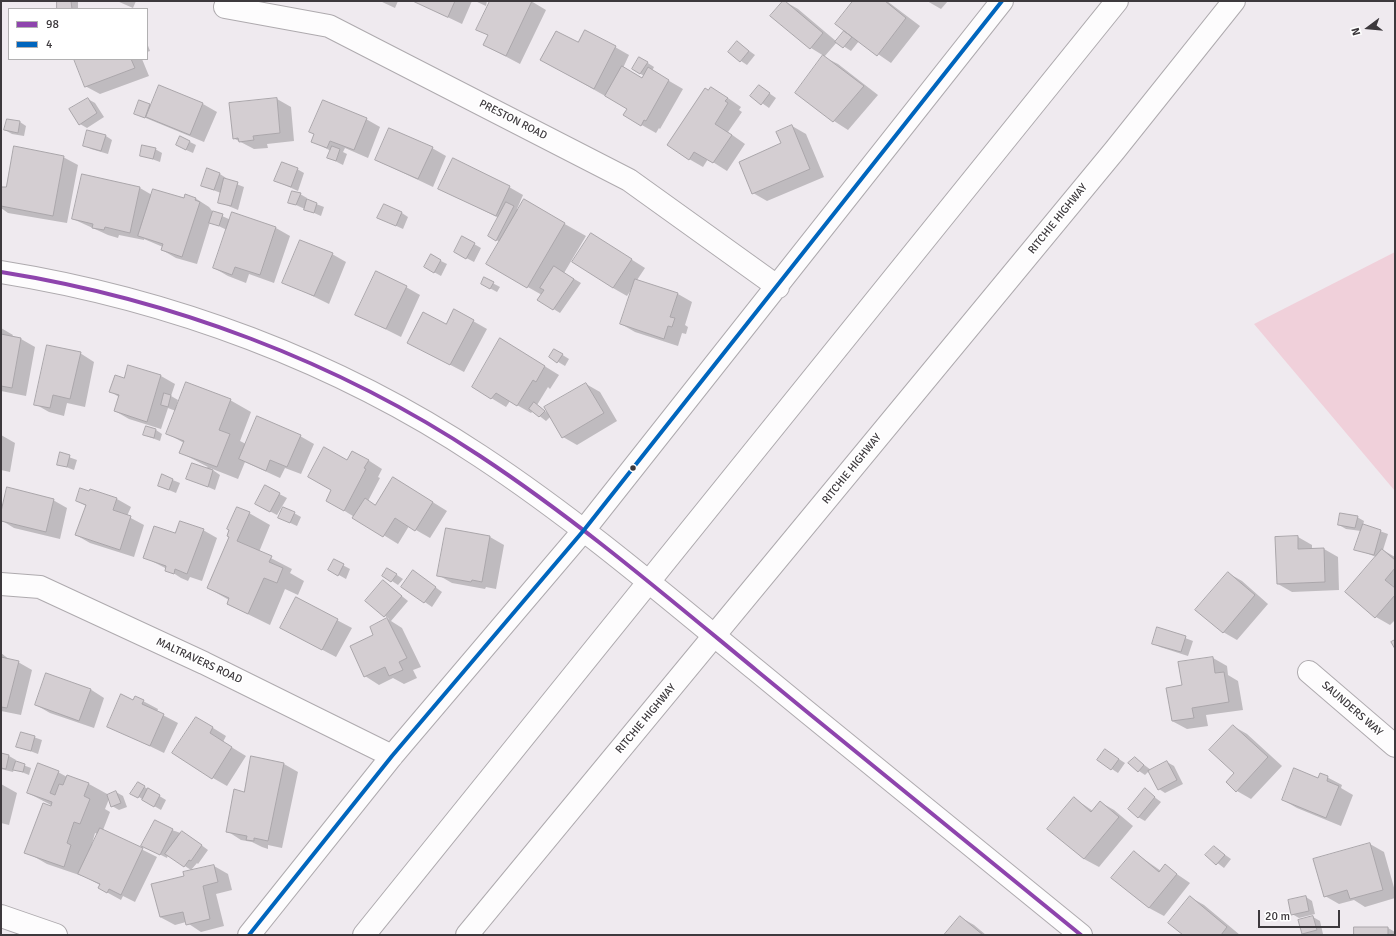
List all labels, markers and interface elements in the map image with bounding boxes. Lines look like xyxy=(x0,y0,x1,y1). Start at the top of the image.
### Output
legend xyxy=(8,8,148,60)
north arrow xyxy=(1348,8,1388,48)
text: 98 xyxy=(46,17,59,32)
text: N xyxy=(1349,26,1363,37)
text: 4 xyxy=(46,37,52,52)
street label: PRESTON ROAD xyxy=(477,97,549,143)
street label: RITCHIE HIGHWAY xyxy=(1026,181,1090,257)
street label: RITCHIE HIGHWAY xyxy=(820,431,884,507)
unlabelled marker xyxy=(628,463,638,473)
street label: MALTRAVERS ROAD xyxy=(154,635,244,687)
street label: SAUNDERS WAY xyxy=(1319,679,1385,739)
street label: RITCHIE HIGHWAY xyxy=(613,682,679,756)
scale bar xyxy=(1260,902,1342,928)
text: 20 m xyxy=(1265,909,1290,924)

